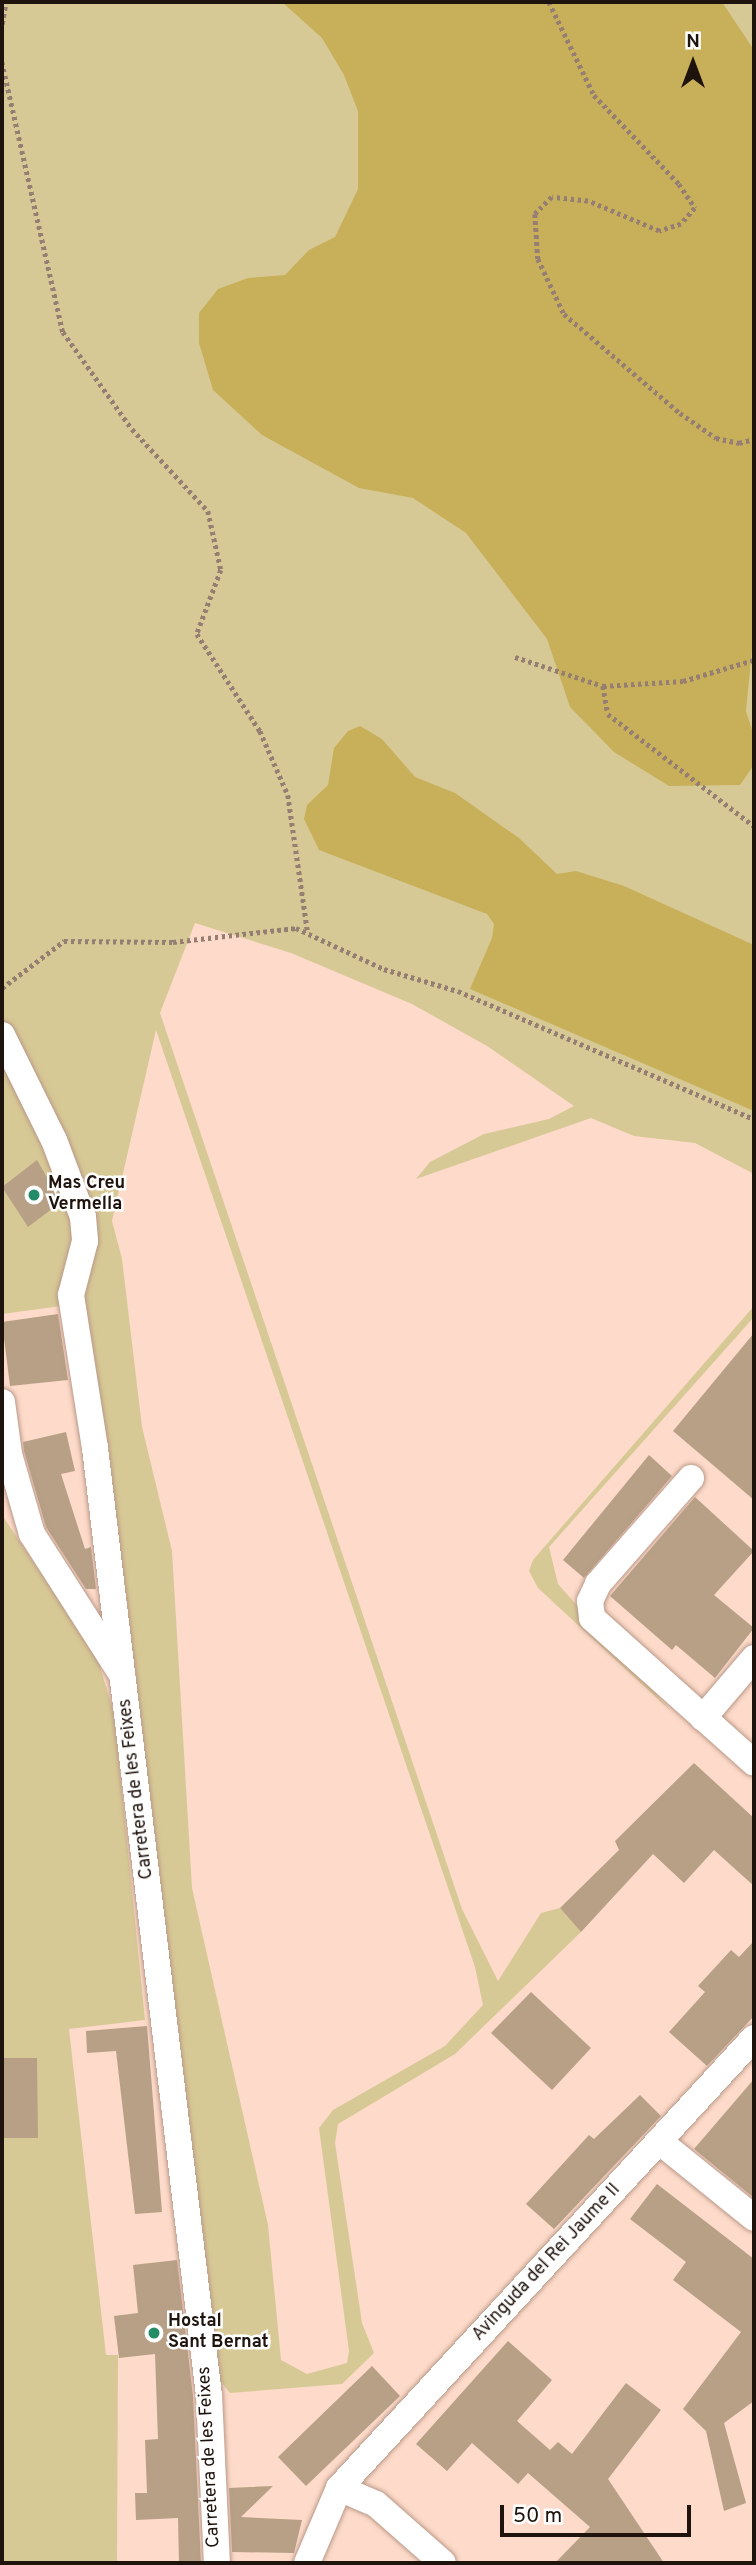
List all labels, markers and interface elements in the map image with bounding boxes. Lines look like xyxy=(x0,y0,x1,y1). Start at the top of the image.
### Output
north arrow xyxy=(658,28,728,98)
text: N xyxy=(686,30,700,54)
place label: Mas Creu Vermella xyxy=(48,1174,125,1216)
marker: Mas Creu Vermella xyxy=(26,1187,42,1203)
street label: Carretera de les Feixes xyxy=(115,1698,159,1880)
street label: Avinguda del Rei Jaume II xyxy=(468,2180,626,2346)
place label: Hostal Sant Bernat xyxy=(168,2312,269,2354)
marker: Hostal Sant Bernat xyxy=(146,2325,162,2341)
street label: Carretera de les Feixes xyxy=(194,2366,226,2548)
scale bar xyxy=(504,2492,695,2536)
text: 50 m xyxy=(513,2503,562,2530)

